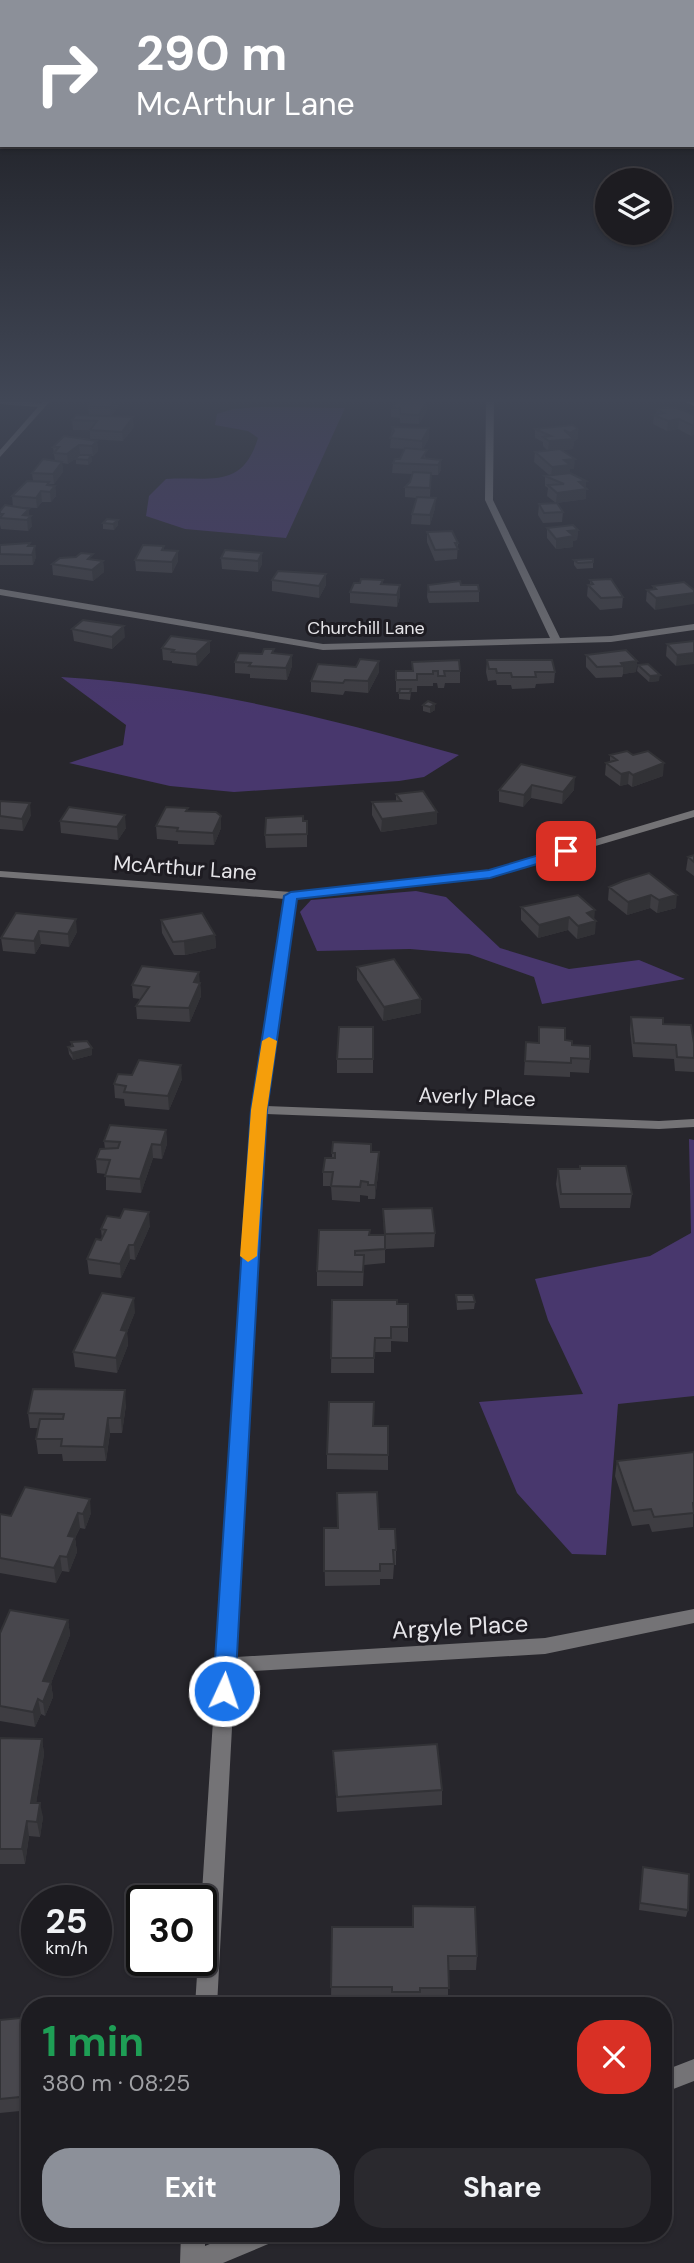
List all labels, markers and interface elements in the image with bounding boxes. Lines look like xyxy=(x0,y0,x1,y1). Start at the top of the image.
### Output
text: 290 m xyxy=(136,21,287,85)
icon: right xyxy=(21,28,112,119)
text: McArthur Lane xyxy=(136,83,355,125)
map controls xyxy=(595,168,672,245)
button: layers xyxy=(595,168,672,245)
street label: Churchill Lane xyxy=(307,616,425,640)
pin xyxy=(536,821,596,881)
icon: arrive xyxy=(547,832,585,870)
street label: McArthur Lane xyxy=(112,849,258,887)
street label: Averly Place xyxy=(418,1081,536,1113)
street label: Argyle Place xyxy=(391,1607,529,1646)
position arrow xyxy=(187,1654,261,1728)
speed limit sign: 30 xyxy=(126,1885,217,1976)
text: 25 xyxy=(46,1898,87,1944)
text: km/h xyxy=(45,1936,88,1960)
text: 1 min xyxy=(42,2014,144,2069)
button: close xyxy=(577,2020,651,2094)
text: 380 m · 08:25 xyxy=(42,2068,190,2098)
button: Exit xyxy=(42,2148,340,2228)
button: Share xyxy=(354,2148,651,2228)

